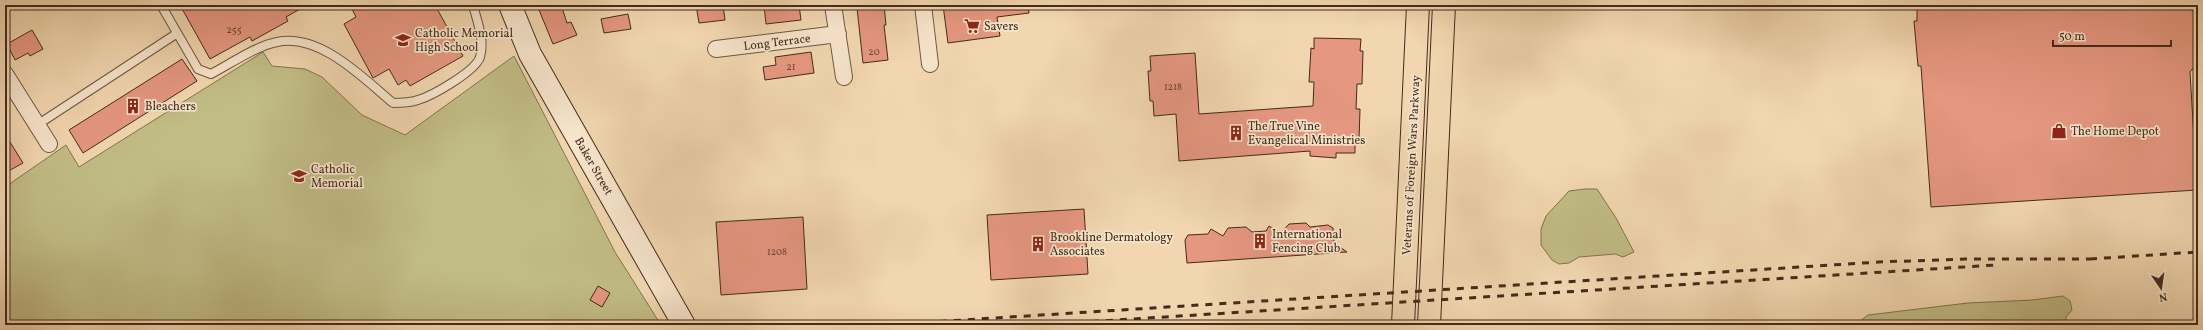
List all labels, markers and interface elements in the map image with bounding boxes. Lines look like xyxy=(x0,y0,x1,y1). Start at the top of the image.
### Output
supermarket icon: Savers xyxy=(963,17,981,35)
place label: Savers xyxy=(984,19,1018,35)
scale bar xyxy=(2053,22,2171,48)
house number: 255 xyxy=(227,23,242,37)
place label: Catholic Memorial High School xyxy=(415,26,513,56)
text: 50 m xyxy=(2059,29,2085,45)
school or university icon: Catholic Memorial High School xyxy=(394,31,412,49)
street label: Long Terrace xyxy=(743,31,812,55)
house number: 20 xyxy=(868,45,880,59)
house number: 21 xyxy=(786,60,796,74)
street label: Veterans of Foreign Wars Parkway xyxy=(1399,74,1425,255)
house number: 1218 xyxy=(1164,80,1182,94)
building icon: Bleachers xyxy=(124,97,142,115)
place label: Bleachers xyxy=(145,99,196,115)
place label: The True Vine Evangelical Ministries xyxy=(1248,119,1365,149)
shop icon: The Home Depot xyxy=(2050,122,2068,140)
building icon: The True Vine Evangelical Ministries xyxy=(1227,124,1245,142)
place label: The Home Depot xyxy=(2071,124,2159,140)
street label: Baker Street xyxy=(570,135,616,198)
place label: Catholic Memorial xyxy=(311,162,363,192)
school or university icon: Catholic Memorial xyxy=(290,167,308,185)
place label: International Fencing Club xyxy=(1272,227,1343,257)
place label: Brookline Dermatology Associates xyxy=(1050,230,1173,260)
building icon: International Fencing Club xyxy=(1251,232,1269,250)
building icon: Brookline Dermatology Associates xyxy=(1029,235,1047,253)
house number: 1208 xyxy=(767,245,787,259)
north arrow xyxy=(2141,268,2181,308)
text: N xyxy=(2157,288,2168,304)

